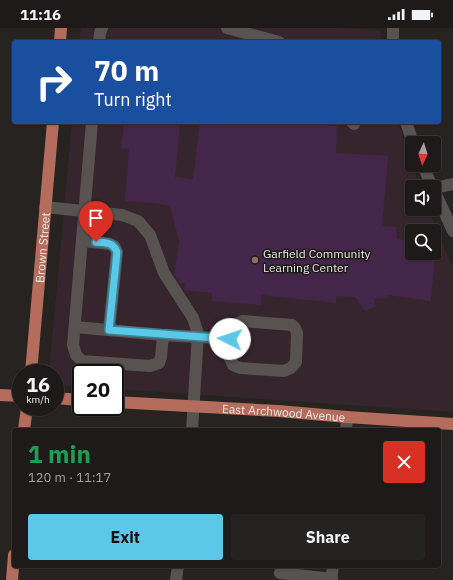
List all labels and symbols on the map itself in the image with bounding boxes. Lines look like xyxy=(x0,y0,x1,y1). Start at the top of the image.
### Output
north arrow xyxy=(405,136,441,172)
pin xyxy=(79,201,113,242)
street label: Brown Street xyxy=(31,212,53,283)
place label: Garfield Community Learning Center xyxy=(263,246,371,275)
marker: Garfield Community Learning Center xyxy=(250,255,260,265)
position arrow xyxy=(209,318,251,360)
speed limit sign: 20 xyxy=(72,364,124,416)
street label: East Archwood Avenue xyxy=(222,400,346,424)

